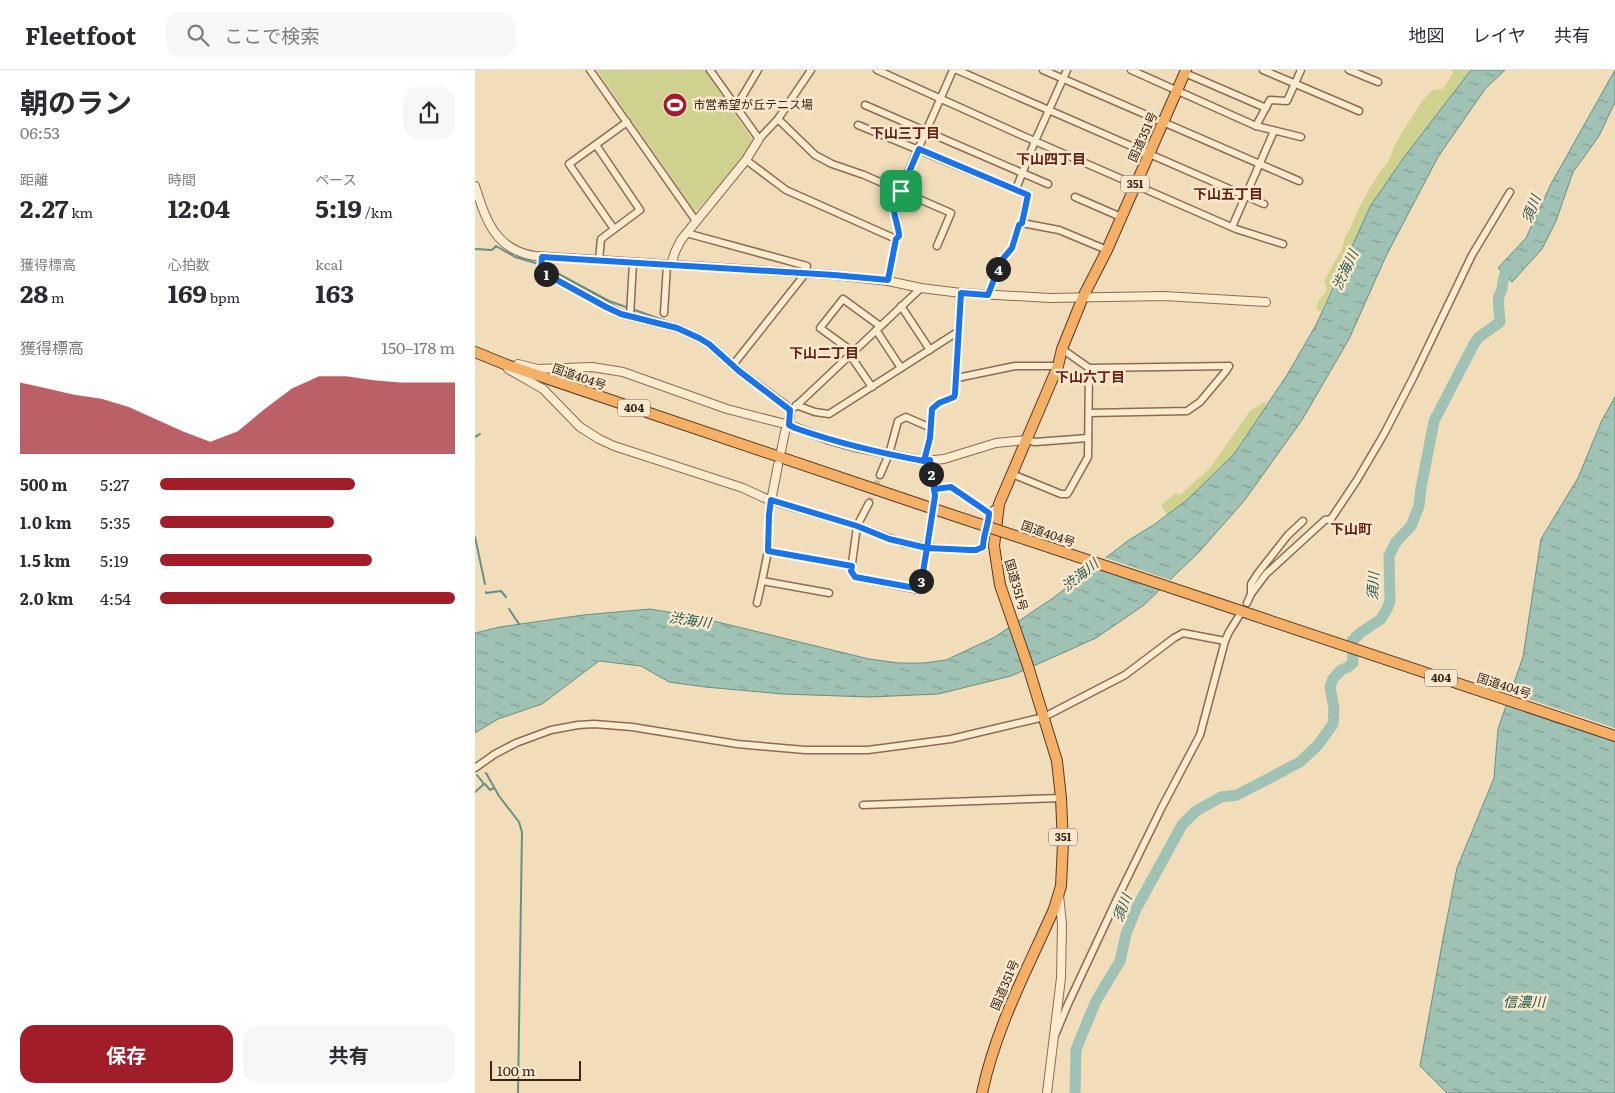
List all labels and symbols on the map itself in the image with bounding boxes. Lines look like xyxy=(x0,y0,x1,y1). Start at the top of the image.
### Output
sports icon: 市営希望が丘テニス場 xyxy=(662,92,688,118)
place label: 市営希望が丘テニス場 xyxy=(693,95,813,113)
street label: 国道351号 xyxy=(1123,109,1161,165)
district label: 下山三丁目 xyxy=(870,122,940,142)
district label: 下山四丁目 xyxy=(1016,148,1086,168)
pin xyxy=(880,170,922,212)
road number: 351 xyxy=(1121,176,1149,192)
district label: 下山五丁目 xyxy=(1193,183,1263,203)
water label: 須川 xyxy=(1516,190,1545,225)
water label: 渋海川 xyxy=(1326,245,1363,293)
pin: 4 xyxy=(985,256,1011,282)
pin: 1 xyxy=(533,262,559,286)
district label: 下山二丁目 xyxy=(789,342,859,362)
street label: 国道404号 xyxy=(550,358,609,394)
district label: 下山六丁目 xyxy=(1055,366,1125,386)
road number: 404 xyxy=(618,399,650,416)
pin: 2 xyxy=(919,462,943,486)
street label: 国道404号 xyxy=(1019,515,1078,551)
district label: 下山町 xyxy=(1330,518,1372,538)
water label: 渋海川 xyxy=(1057,552,1104,595)
street label: 国道351号 xyxy=(1001,557,1033,613)
pin: 3 xyxy=(909,568,933,594)
water label: 須川 xyxy=(1361,569,1383,600)
water label: 渋海川 xyxy=(668,606,714,632)
street label: 国道404号 xyxy=(1475,668,1534,702)
road number: 404 xyxy=(1425,670,1457,686)
road number: 351 xyxy=(1049,829,1077,846)
water label: 須川 xyxy=(1107,889,1136,924)
street label: 国道351号 xyxy=(985,956,1023,1013)
water label: 信濃川 xyxy=(1503,991,1547,1011)
scale bar xyxy=(490,1058,581,1081)

